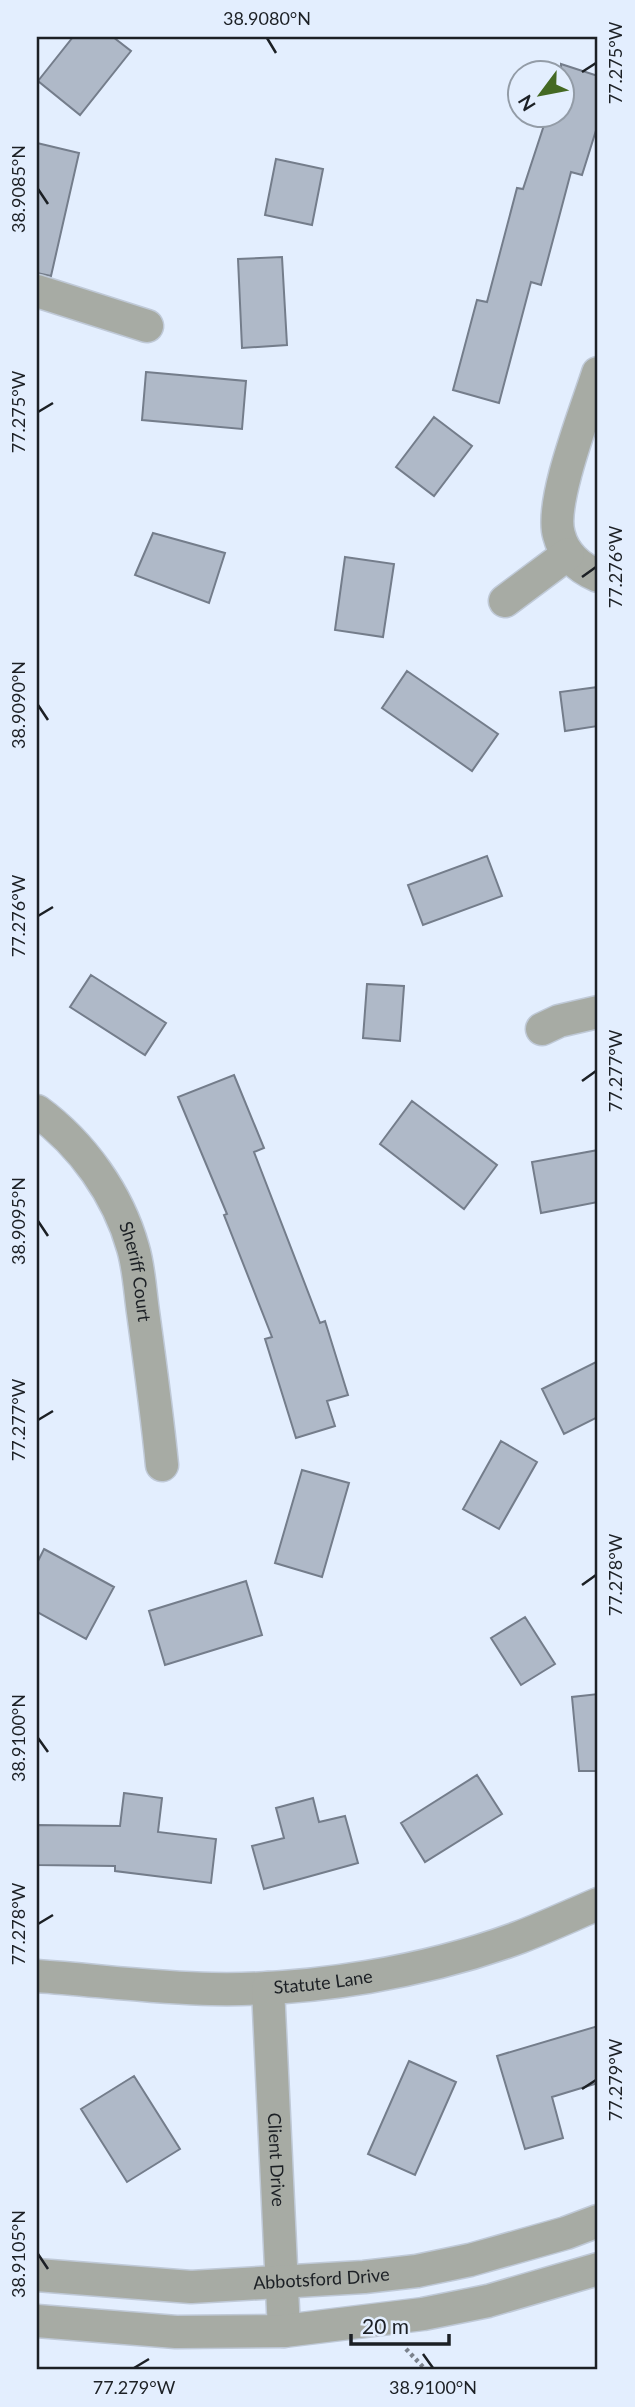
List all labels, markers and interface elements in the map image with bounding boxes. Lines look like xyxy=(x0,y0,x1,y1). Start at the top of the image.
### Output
text: 38.9080°N xyxy=(223,7,311,29)
text: 77.275°W xyxy=(604,21,626,104)
north arrow xyxy=(505,60,576,130)
text: N xyxy=(513,91,540,116)
text: 38.9085°N xyxy=(7,145,29,233)
text: 77.275°W xyxy=(7,370,29,453)
text: 77.276°W xyxy=(604,525,626,608)
text: 38.9090°N xyxy=(7,661,29,749)
text: 77.276°W xyxy=(7,874,29,957)
text: 77.277°W xyxy=(604,1029,626,1112)
text: 38.9095°N xyxy=(7,1177,29,1265)
street label: Sheriff Court xyxy=(115,1218,156,1323)
text: 77.277°W xyxy=(7,1378,29,1461)
text: 77.278°W xyxy=(604,1533,626,1616)
text: 38.9100°N xyxy=(7,1694,29,1782)
text: 77.278°W xyxy=(7,1882,29,1965)
street label: Statute Lane xyxy=(273,1964,374,1998)
text: 77.279°W xyxy=(604,2038,626,2121)
street label: Client Drive xyxy=(264,2112,290,2207)
text: 38.9105°N xyxy=(7,2210,29,2298)
street label: Abbotsford Drive xyxy=(252,2262,391,2293)
scale bar xyxy=(351,2302,449,2346)
text: 20 m xyxy=(362,2313,409,2338)
text: 77.279°W xyxy=(93,2376,176,2398)
text: 38.9100°N xyxy=(389,2376,477,2398)

